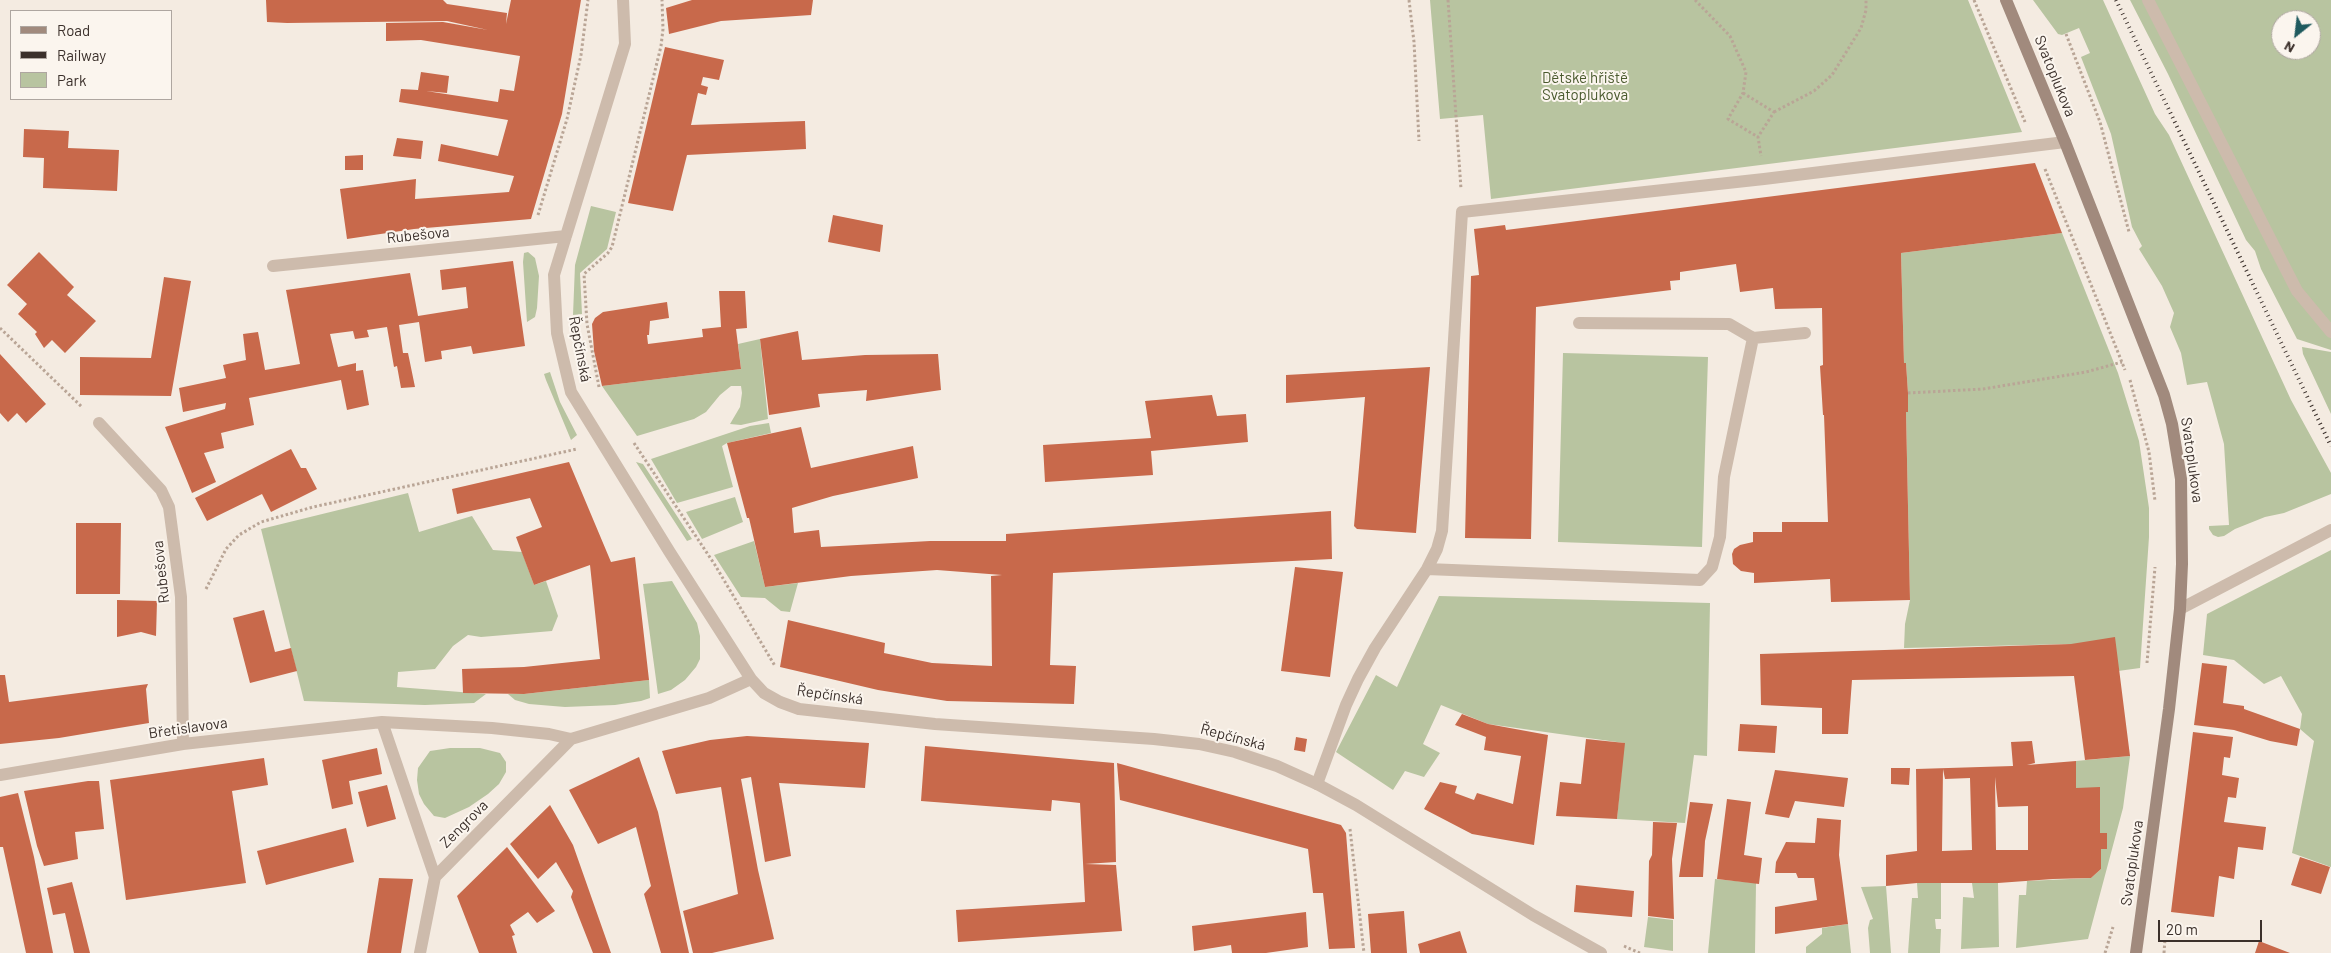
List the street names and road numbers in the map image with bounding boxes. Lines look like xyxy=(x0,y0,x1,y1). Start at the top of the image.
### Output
street label: Svatoplukova xyxy=(2031,33,2079,119)
street label: Rubešova xyxy=(386,223,450,247)
street label: Řepčínská xyxy=(565,315,595,383)
street label: Svatoplukova xyxy=(2177,416,2207,504)
street label: Rubešova xyxy=(149,540,173,604)
street label: Řepčínská xyxy=(796,681,864,709)
street label: Břetislavova xyxy=(147,714,229,742)
street label: Řepčínská xyxy=(1198,720,1268,754)
street label: Zengrova xyxy=(436,796,492,852)
street label: Svatoplukova xyxy=(2117,819,2147,907)

